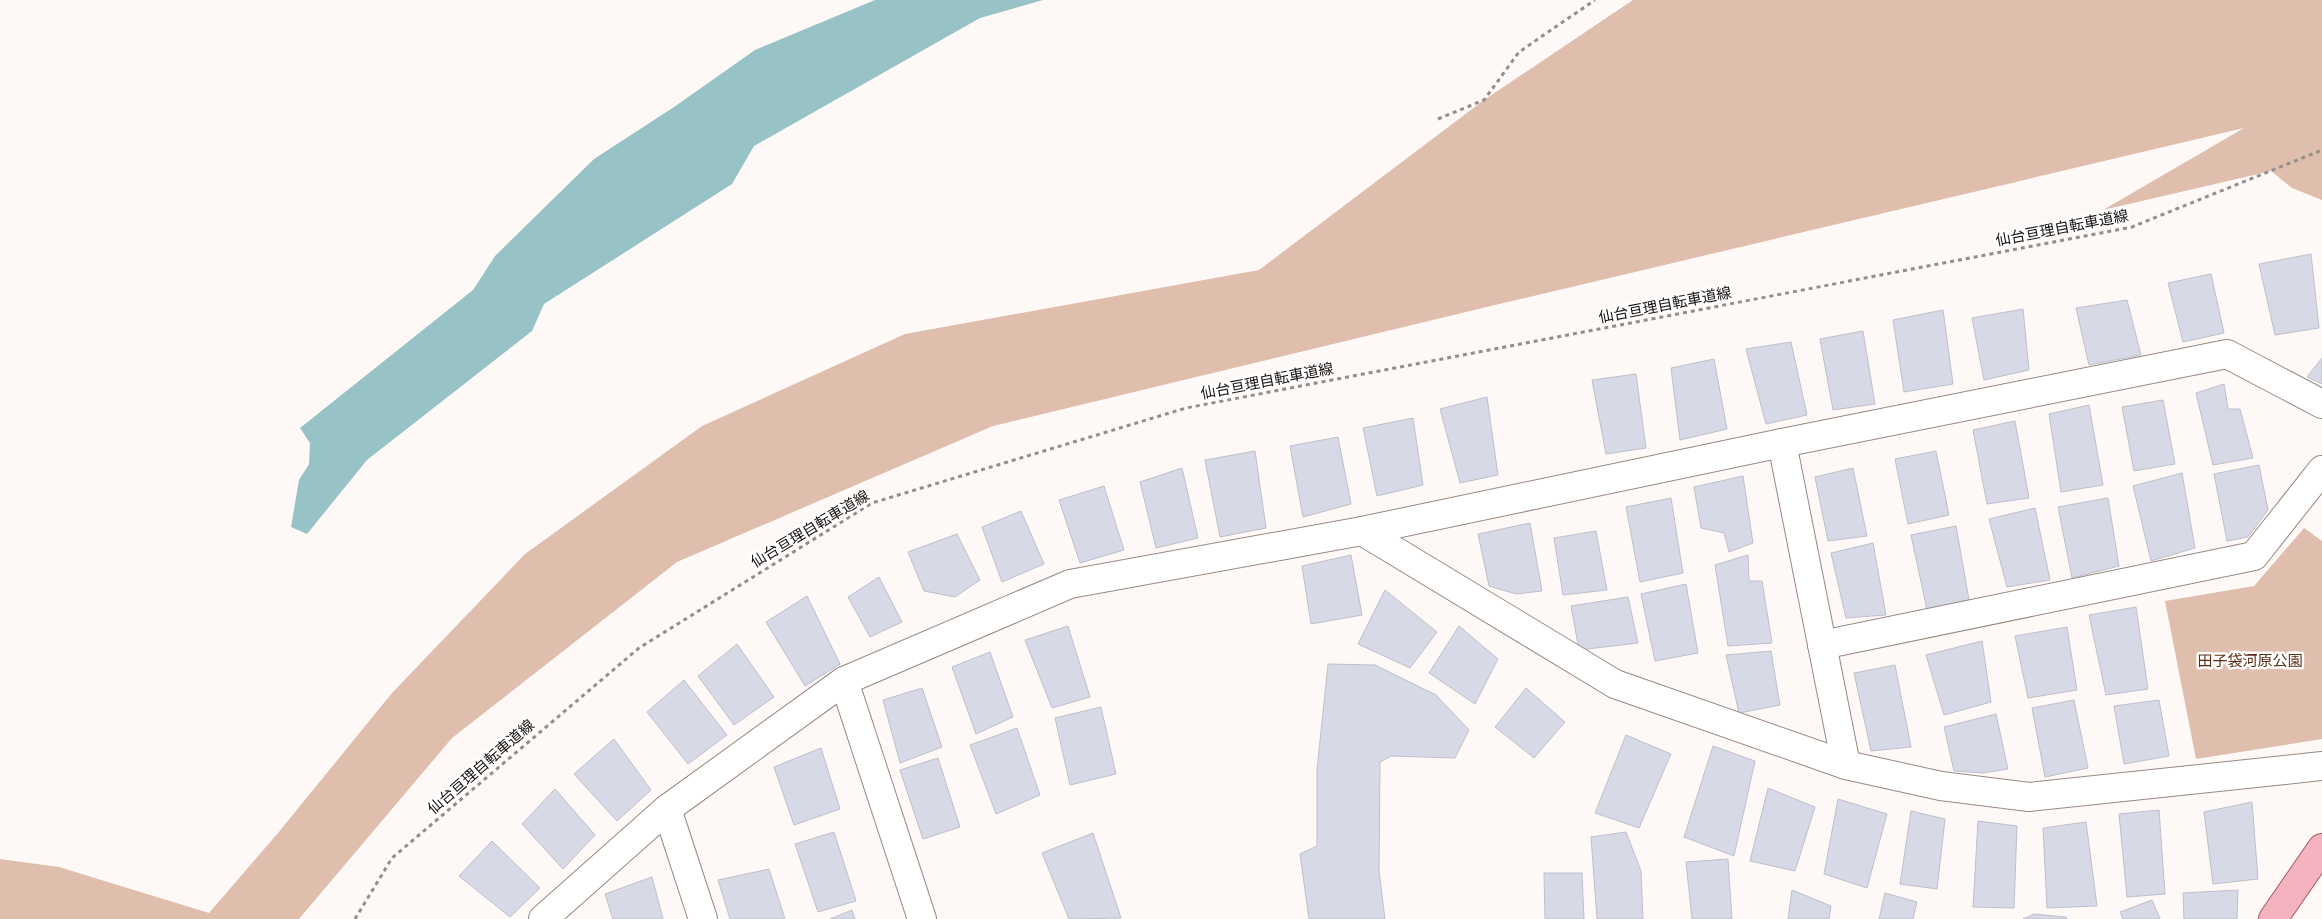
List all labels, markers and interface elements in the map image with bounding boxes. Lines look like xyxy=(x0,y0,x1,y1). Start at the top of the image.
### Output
street label: 仙台亘理自転車道線 xyxy=(1994,204,2130,252)
street label: 仙台亘理自転車道線 xyxy=(1597,281,1733,329)
street label: 仙台亘理自転車道線 xyxy=(1199,357,1335,405)
street label: 仙台亘理自転車道線 xyxy=(746,485,874,573)
park label: 田子袋河原公園 xyxy=(2197,650,2303,672)
street label: 仙台亘理自転車道線 xyxy=(423,714,539,820)

